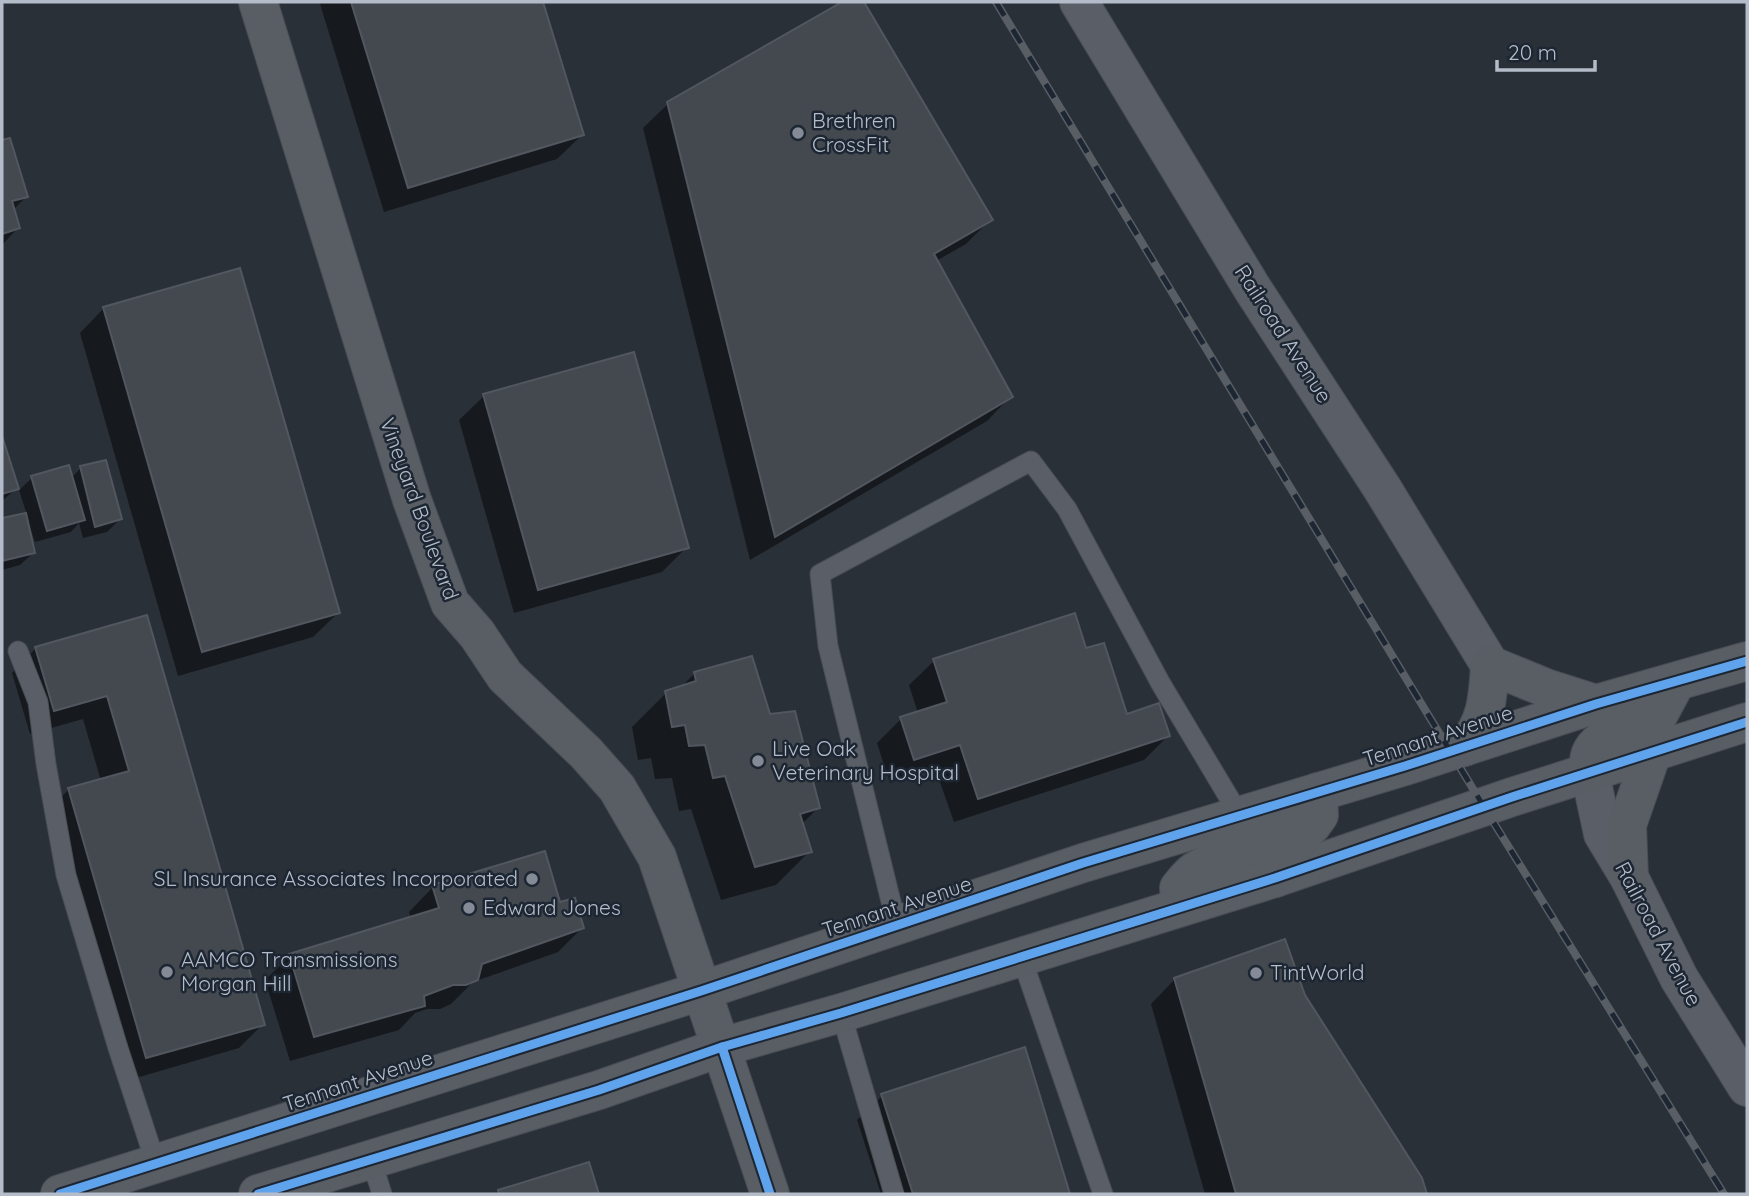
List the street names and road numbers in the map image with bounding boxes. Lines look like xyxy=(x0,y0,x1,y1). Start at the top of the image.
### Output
street label: Railroad Avenue xyxy=(1229,259,1338,407)
street label: Vineyard Boulevard xyxy=(375,414,465,603)
street label: Tennant Avenue xyxy=(1360,699,1516,771)
street label: Railroad Avenue xyxy=(1610,857,1708,1010)
street label: Tennant Avenue xyxy=(819,870,975,942)
street label: Tennant Avenue xyxy=(280,1044,436,1116)

